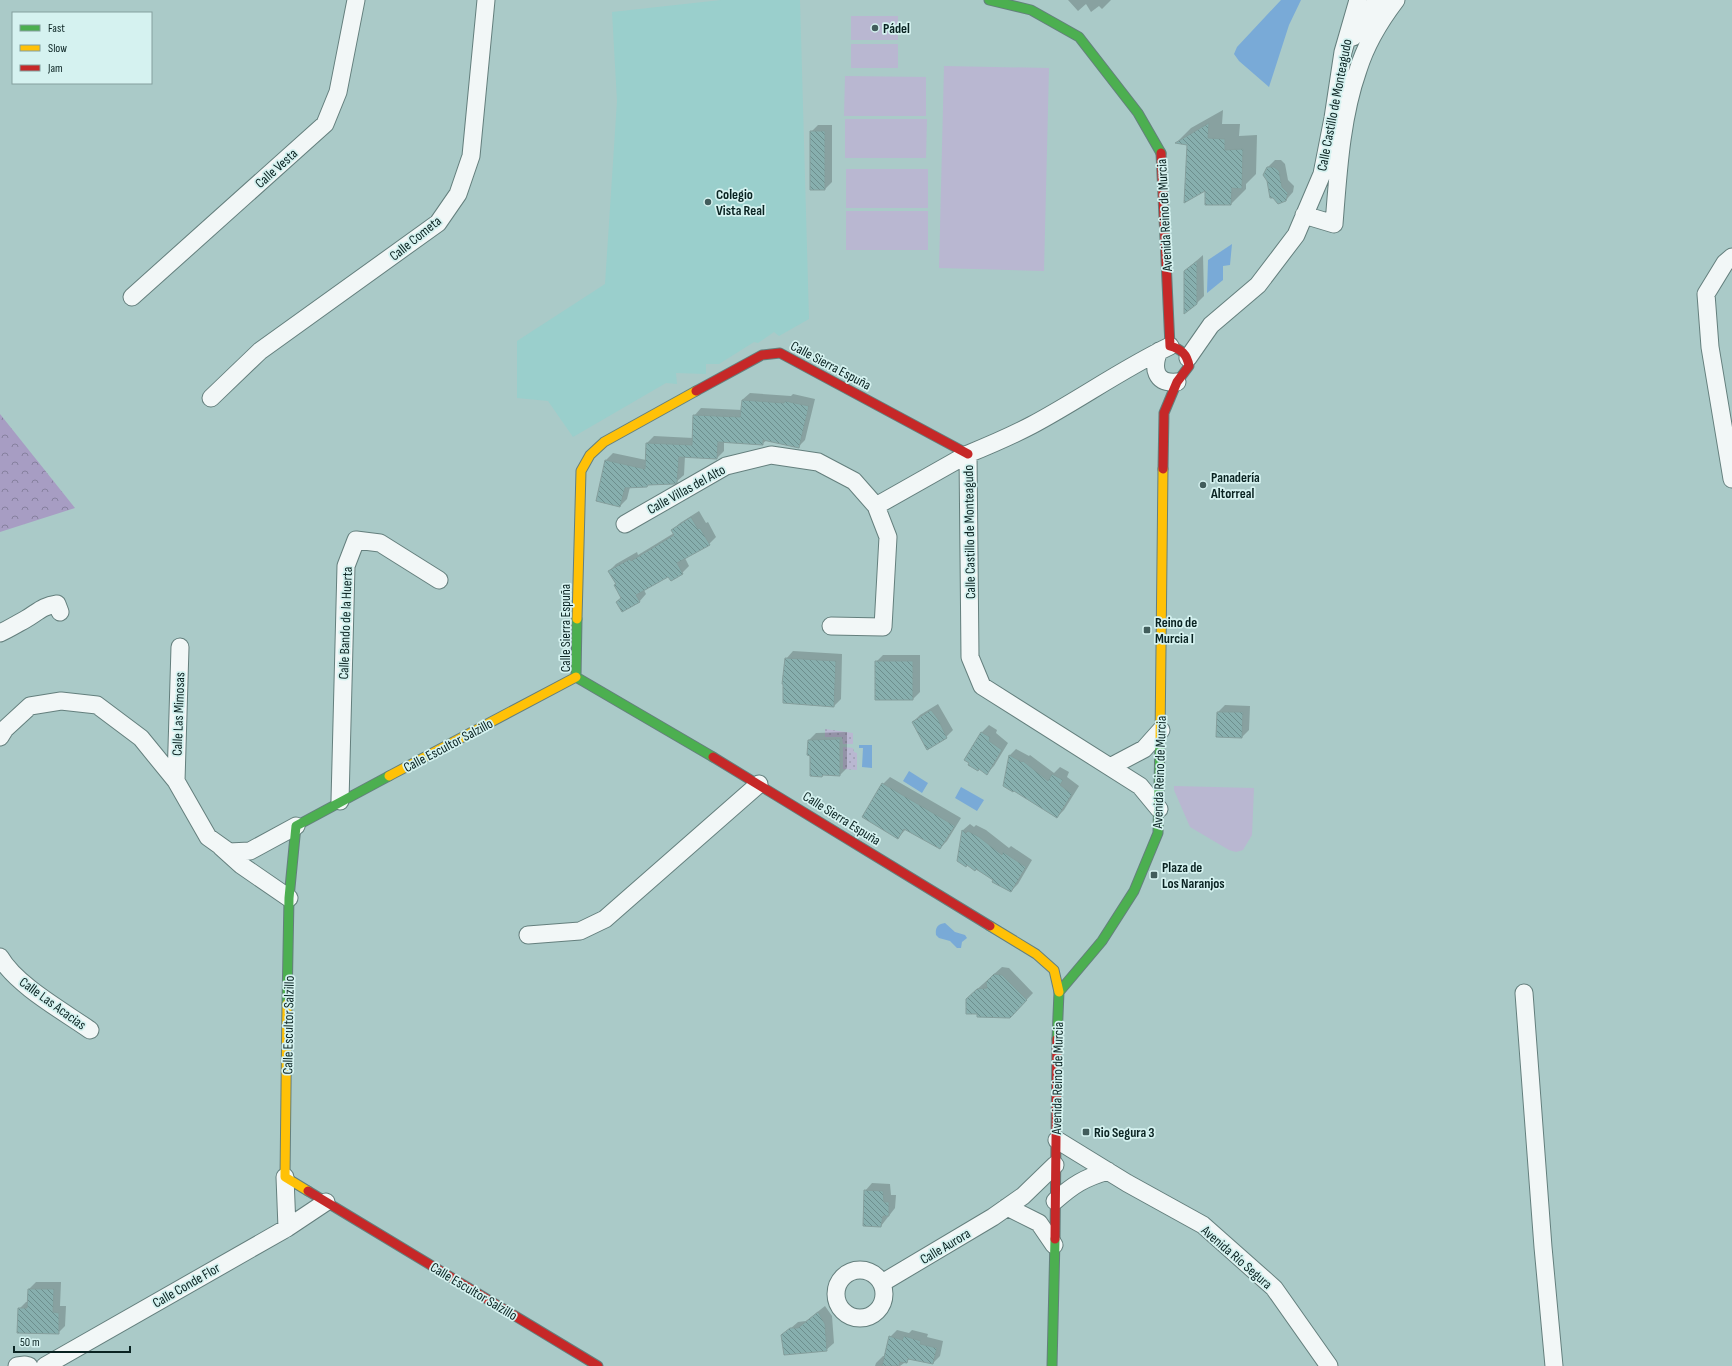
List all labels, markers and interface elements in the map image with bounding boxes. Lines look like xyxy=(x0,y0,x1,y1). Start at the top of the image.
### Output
legend xyxy=(12,12,152,84)
place label: Pádel xyxy=(883,20,910,37)
text: Fast xyxy=(48,21,65,36)
marker: Pádel xyxy=(870,23,880,33)
street label: Calle Castillo de Monteagudo xyxy=(1313,37,1356,173)
text: Slow xyxy=(48,41,67,56)
text: Jam xyxy=(47,61,63,76)
street label: Calle Vesta xyxy=(252,145,301,192)
street label: Avenida Reino de Murcia xyxy=(1153,158,1176,273)
place label: Colegio Vista Real xyxy=(716,186,765,219)
marker: Colegio Vista Real xyxy=(703,197,713,207)
street label: Calle Cometa xyxy=(386,212,445,264)
street label: Calle Sierra Espuña xyxy=(788,337,874,394)
street label: Calle Villas del Alto xyxy=(644,461,728,518)
street label: Calle Castillo de Monteagudo xyxy=(960,465,979,599)
place label: Panadería Altorreal xyxy=(1210,469,1260,502)
marker: Panadería Altorreal xyxy=(1198,480,1208,490)
street label: Calle Bando de la Huerta xyxy=(335,566,356,680)
street label: Calle Sierra Espuña xyxy=(557,584,574,672)
place label: Reino de Murcia I xyxy=(1155,614,1197,647)
marker: Reino de Murcia I xyxy=(1142,625,1152,635)
street label: Calle Las Mimosas xyxy=(169,672,188,756)
street label: Calle Escultor Salzillo xyxy=(401,715,496,776)
street label: Avenida Reino de Murcia xyxy=(1149,715,1170,830)
street label: Calle Sierra Espuña xyxy=(800,788,884,849)
place label: Plaza de Los Naranjos xyxy=(1162,859,1225,892)
marker: Plaza de Los Naranjos xyxy=(1149,870,1159,880)
street label: Calle Las Acacias xyxy=(16,973,89,1033)
street label: Calle Escultor Salzillo xyxy=(279,975,298,1075)
street label: Avenida Reino de Murcia xyxy=(1048,1022,1067,1135)
place label: Rio Segura 3 xyxy=(1094,1124,1155,1141)
marker: Rio Segura 3 xyxy=(1081,1127,1091,1137)
street label: Avenida Río Segura xyxy=(1197,1221,1276,1293)
street label: Calle Aurora xyxy=(917,1225,973,1268)
street label: Calle Conde Flor xyxy=(150,1259,223,1312)
street label: Calle Escultor Salzillo xyxy=(427,1259,521,1324)
scale bar xyxy=(14,1328,130,1354)
text: 50 m xyxy=(20,1335,40,1350)

